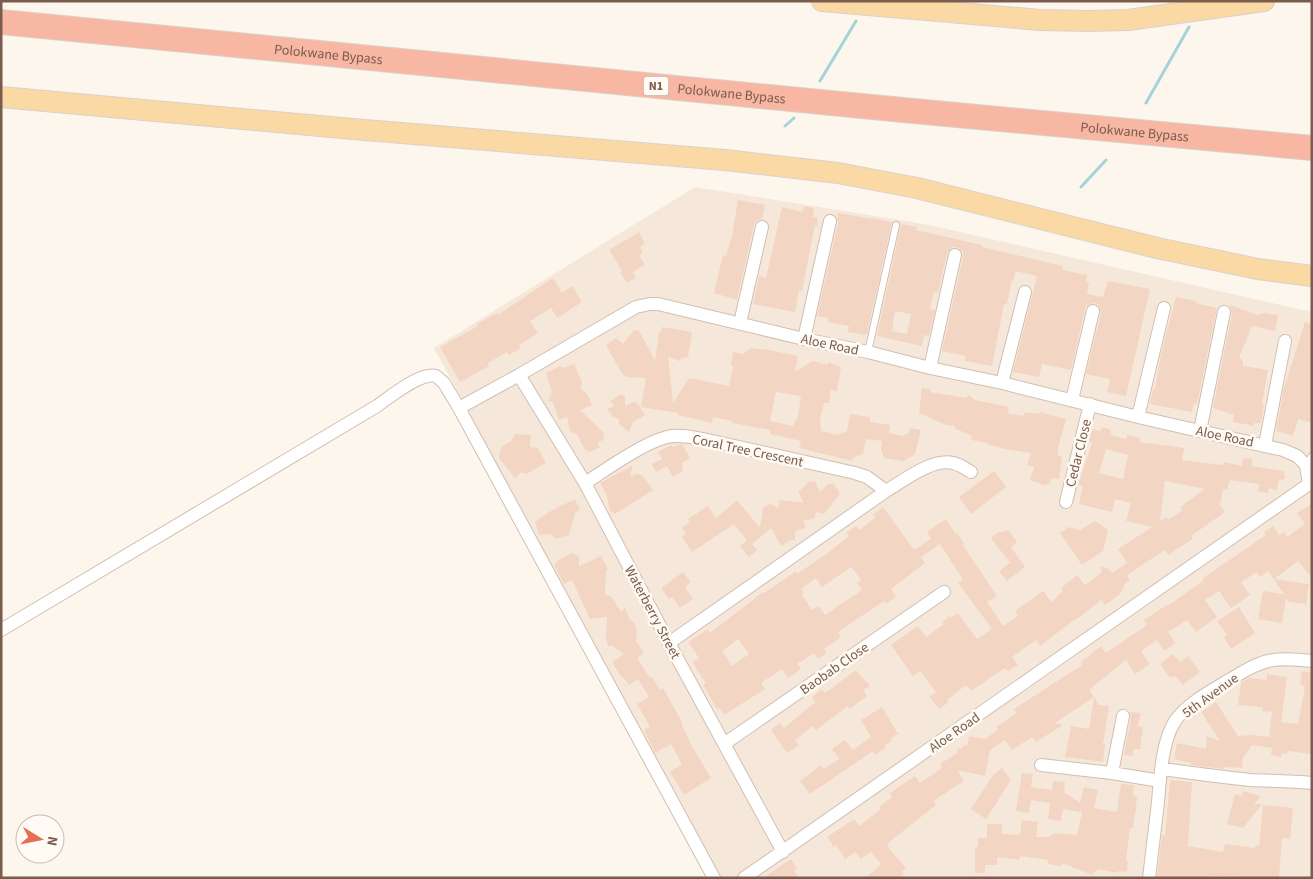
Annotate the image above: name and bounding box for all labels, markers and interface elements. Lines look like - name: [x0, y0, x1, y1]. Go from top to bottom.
- street label: Polokwane Bypass: [273, 40, 384, 70]
- road number: N1: [644, 76, 668, 95]
- street label: Polokwane Bypass: [676, 79, 787, 110]
- street label: Polokwane Bypass: [1080, 118, 1190, 148]
- street label: Aloe Road: [799, 329, 861, 361]
- street label: Cedar Close: [1061, 417, 1097, 489]
- street label: Aloe Road: [1194, 421, 1256, 453]
- street label: Coral Tree Crescent: [691, 429, 805, 473]
- street label: Waterberry Street: [619, 562, 685, 663]
- street label: Baobab Close: [796, 638, 873, 700]
- street label: 5th Avenue: [1178, 669, 1243, 723]
- street label: Aloe Road: [925, 708, 984, 758]
- north arrow: [15, 814, 65, 864]
- text: N: [41, 835, 62, 847]

